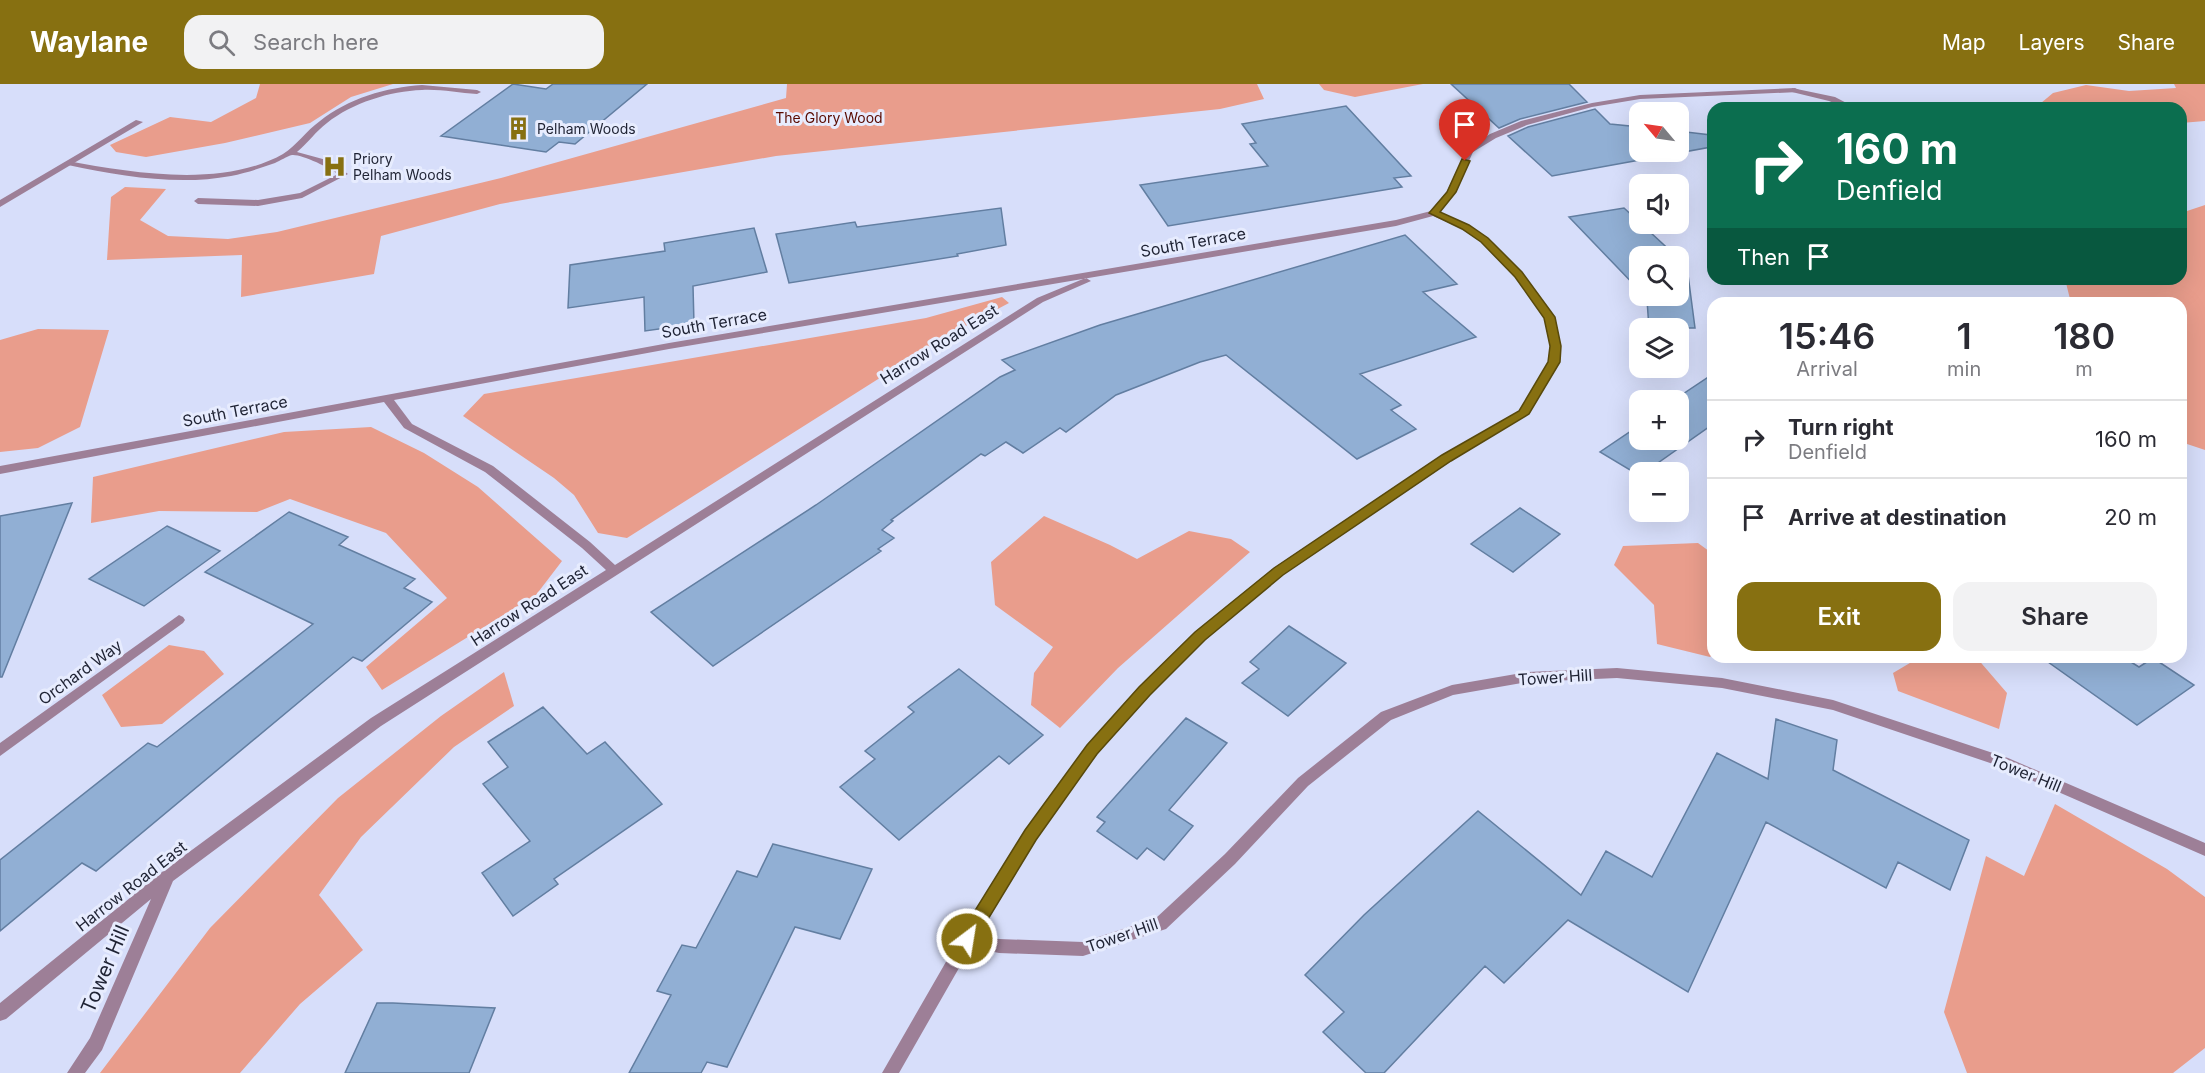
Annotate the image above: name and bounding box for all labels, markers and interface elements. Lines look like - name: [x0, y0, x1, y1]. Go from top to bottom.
- search box: [184, 15, 604, 69]
- text: Waylane: [30, 25, 148, 59]
- icon: search: [205, 26, 238, 59]
- text: Search here: [253, 29, 379, 55]
- text: Map: [1942, 30, 1986, 55]
- text: Layers: [2019, 30, 2085, 55]
- text: Share: [2118, 30, 2175, 55]
- pin: [1439, 99, 1490, 161]
- north arrow: [1629, 102, 1689, 162]
- map controls: [1629, 102, 1689, 522]
- icon: arrive: [1448, 108, 1481, 141]
- park label: The Glory Wood: [775, 109, 883, 126]
- building icon: Pelham Woods: [506, 116, 532, 142]
- place label: Pelham Woods: [537, 120, 636, 137]
- text: 160 m: [1836, 123, 1958, 174]
- icon: right: [1737, 126, 1815, 204]
- place label: Priory Pelham Woods: [353, 150, 452, 183]
- hospital icon: Priory Pelham Woods: [322, 154, 348, 180]
- button: sound: [1629, 174, 1689, 234]
- text: Denfield: [1836, 174, 1943, 207]
- street label: South Terrace: [1139, 223, 1247, 261]
- icon: arrive: [1802, 240, 1835, 273]
- text: Then: [1737, 244, 1790, 270]
- button: search: [1629, 246, 1689, 306]
- street label: Harrow Road East: [876, 300, 1002, 388]
- street label: South Terrace: [660, 304, 768, 342]
- text: 15:46: [1779, 314, 1875, 358]
- text: 1: [1957, 314, 1972, 358]
- text: 180: [2053, 314, 2115, 358]
- button: layers: [1629, 318, 1689, 378]
- text: Arrival: [1796, 357, 1858, 381]
- text: min: [1947, 357, 1981, 381]
- text: m: [2075, 357, 2093, 381]
- button: +: [1629, 390, 1689, 450]
- street label: South Terrace: [181, 391, 289, 431]
- text: Turn right: [1788, 414, 1894, 440]
- icon: right: [1737, 423, 1770, 456]
- text: 160 m: [2095, 426, 2157, 452]
- text: Denfield: [1788, 440, 1867, 464]
- button: −: [1629, 462, 1689, 522]
- icon: arrive: [1737, 501, 1770, 534]
- text: Arrive at destination: [1788, 504, 2007, 530]
- text: 20 m: [2104, 504, 2157, 530]
- street label: Harrow Road East: [467, 560, 591, 650]
- button: Exit: [1737, 582, 1941, 651]
- button: Share: [1953, 582, 2157, 651]
- street label: Orchard Way: [34, 635, 126, 709]
- street label: Tower Hill: [1517, 664, 1593, 690]
- street label: Tower Hill: [1988, 750, 2064, 796]
- street label: Harrow Road East: [72, 837, 190, 935]
- position arrow: [935, 907, 999, 971]
- street label: Tower Hill: [1083, 913, 1161, 957]
- street label: Tower Hill: [76, 921, 134, 1017]

